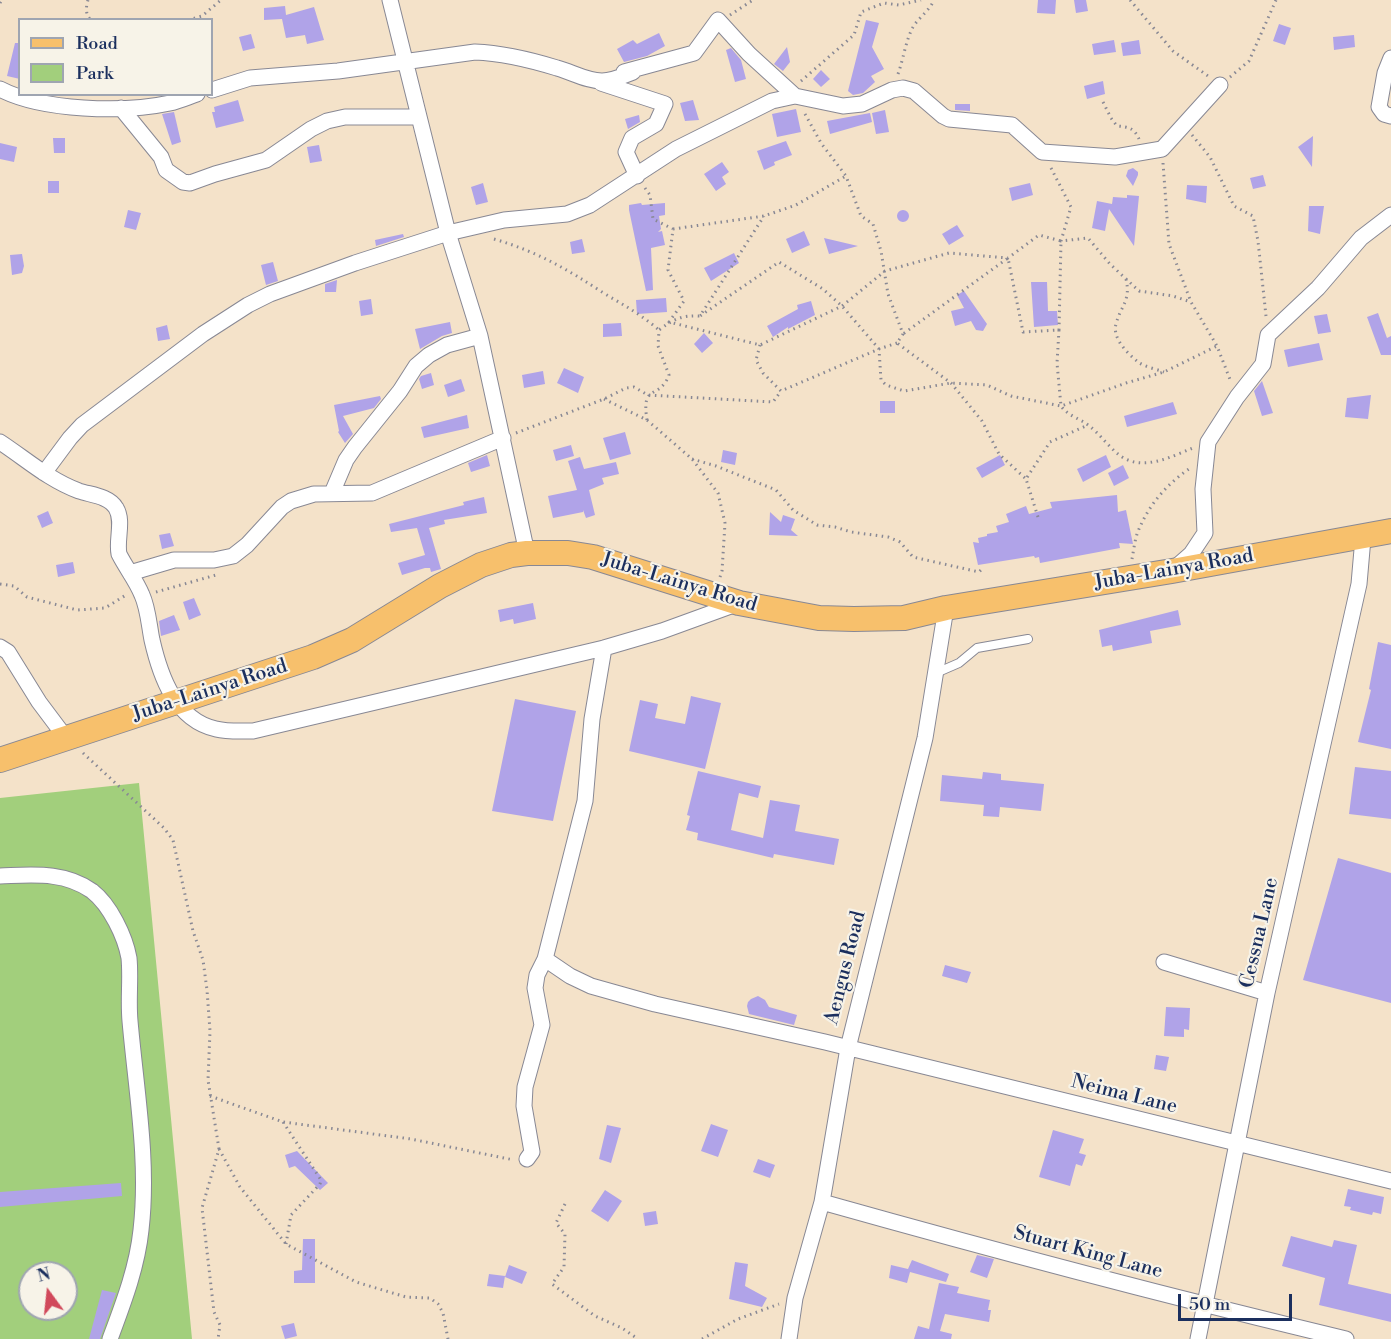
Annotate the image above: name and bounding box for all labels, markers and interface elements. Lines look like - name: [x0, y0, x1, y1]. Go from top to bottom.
- legend: [18, 18, 213, 96]
- text: Road: [76, 32, 118, 55]
- text: Park: [76, 62, 113, 85]
- street label: Juba-Lainya Road: [1092, 544, 1256, 596]
- street label: Juba-Lainya Road: [598, 548, 760, 618]
- street label: Juba-Lainya Road: [130, 655, 290, 727]
- street label: Cessna Lane: [1236, 875, 1284, 991]
- street label: Aengus Road: [820, 909, 872, 1027]
- street label: Neima Lane: [1068, 1070, 1180, 1120]
- street label: Stuart King Lane: [1011, 1222, 1165, 1284]
- north arrow: [18, 1261, 78, 1321]
- text: N: [35, 1264, 53, 1287]
- scale bar: [1181, 1282, 1295, 1320]
- text: 50 m: [1189, 1293, 1230, 1316]

